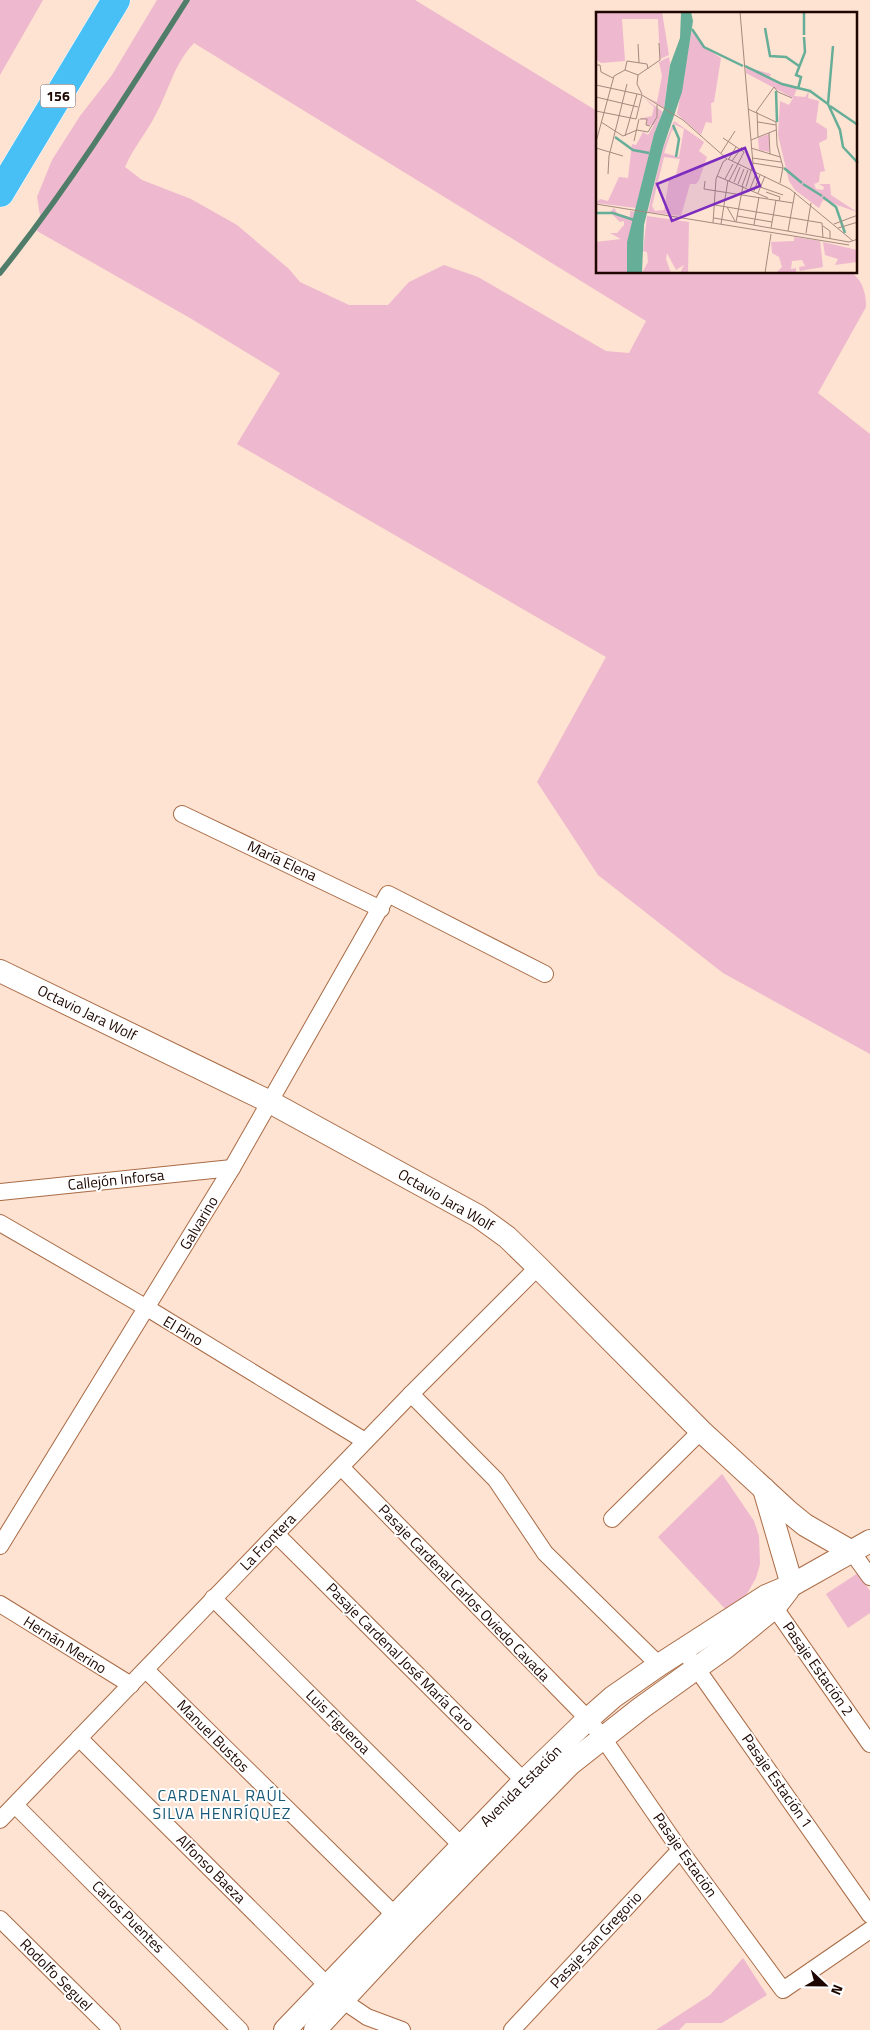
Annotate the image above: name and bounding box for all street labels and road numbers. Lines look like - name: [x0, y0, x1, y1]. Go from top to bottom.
- road number: 156: [40, 84, 76, 108]
- street label: María Elena: [244, 834, 321, 887]
- street label: Octavio Jara Wolf: [34, 979, 141, 1047]
- street label: Callejón Inforsa: [67, 1163, 166, 1196]
- street label: Octavio Jara Wolf: [394, 1163, 499, 1237]
- street label: Galvarino: [173, 1191, 224, 1254]
- street label: El Pino: [159, 1310, 208, 1352]
- street label: Pasaje Cardenal Carlos Oviedo Cavada: [373, 1499, 556, 1687]
- street label: La Frontera: [234, 1507, 301, 1576]
- street label: Pasaje Cardenal José María Caro: [321, 1577, 480, 1736]
- street label: Hernán Merino: [19, 1610, 111, 1679]
- street label: Pasaje Estación 2: [777, 1617, 860, 1721]
- street label: Luis Figueroa: [301, 1684, 376, 1760]
- street label: Manuel Bustos: [172, 1694, 255, 1777]
- street label: Pasaje Estación 1: [736, 1729, 819, 1833]
- street label: Avenida Estación: [475, 1740, 567, 1832]
- street label: Pasaje Estación: [648, 1808, 723, 1902]
- street label: Alfonso Baeza: [171, 1829, 252, 1909]
- street label: Carlos Puentes: [87, 1875, 170, 1958]
- street label: Pasaje San Gregorio: [544, 1886, 647, 1994]
- street label: Rodolfo Seguel: [15, 1933, 98, 2016]

